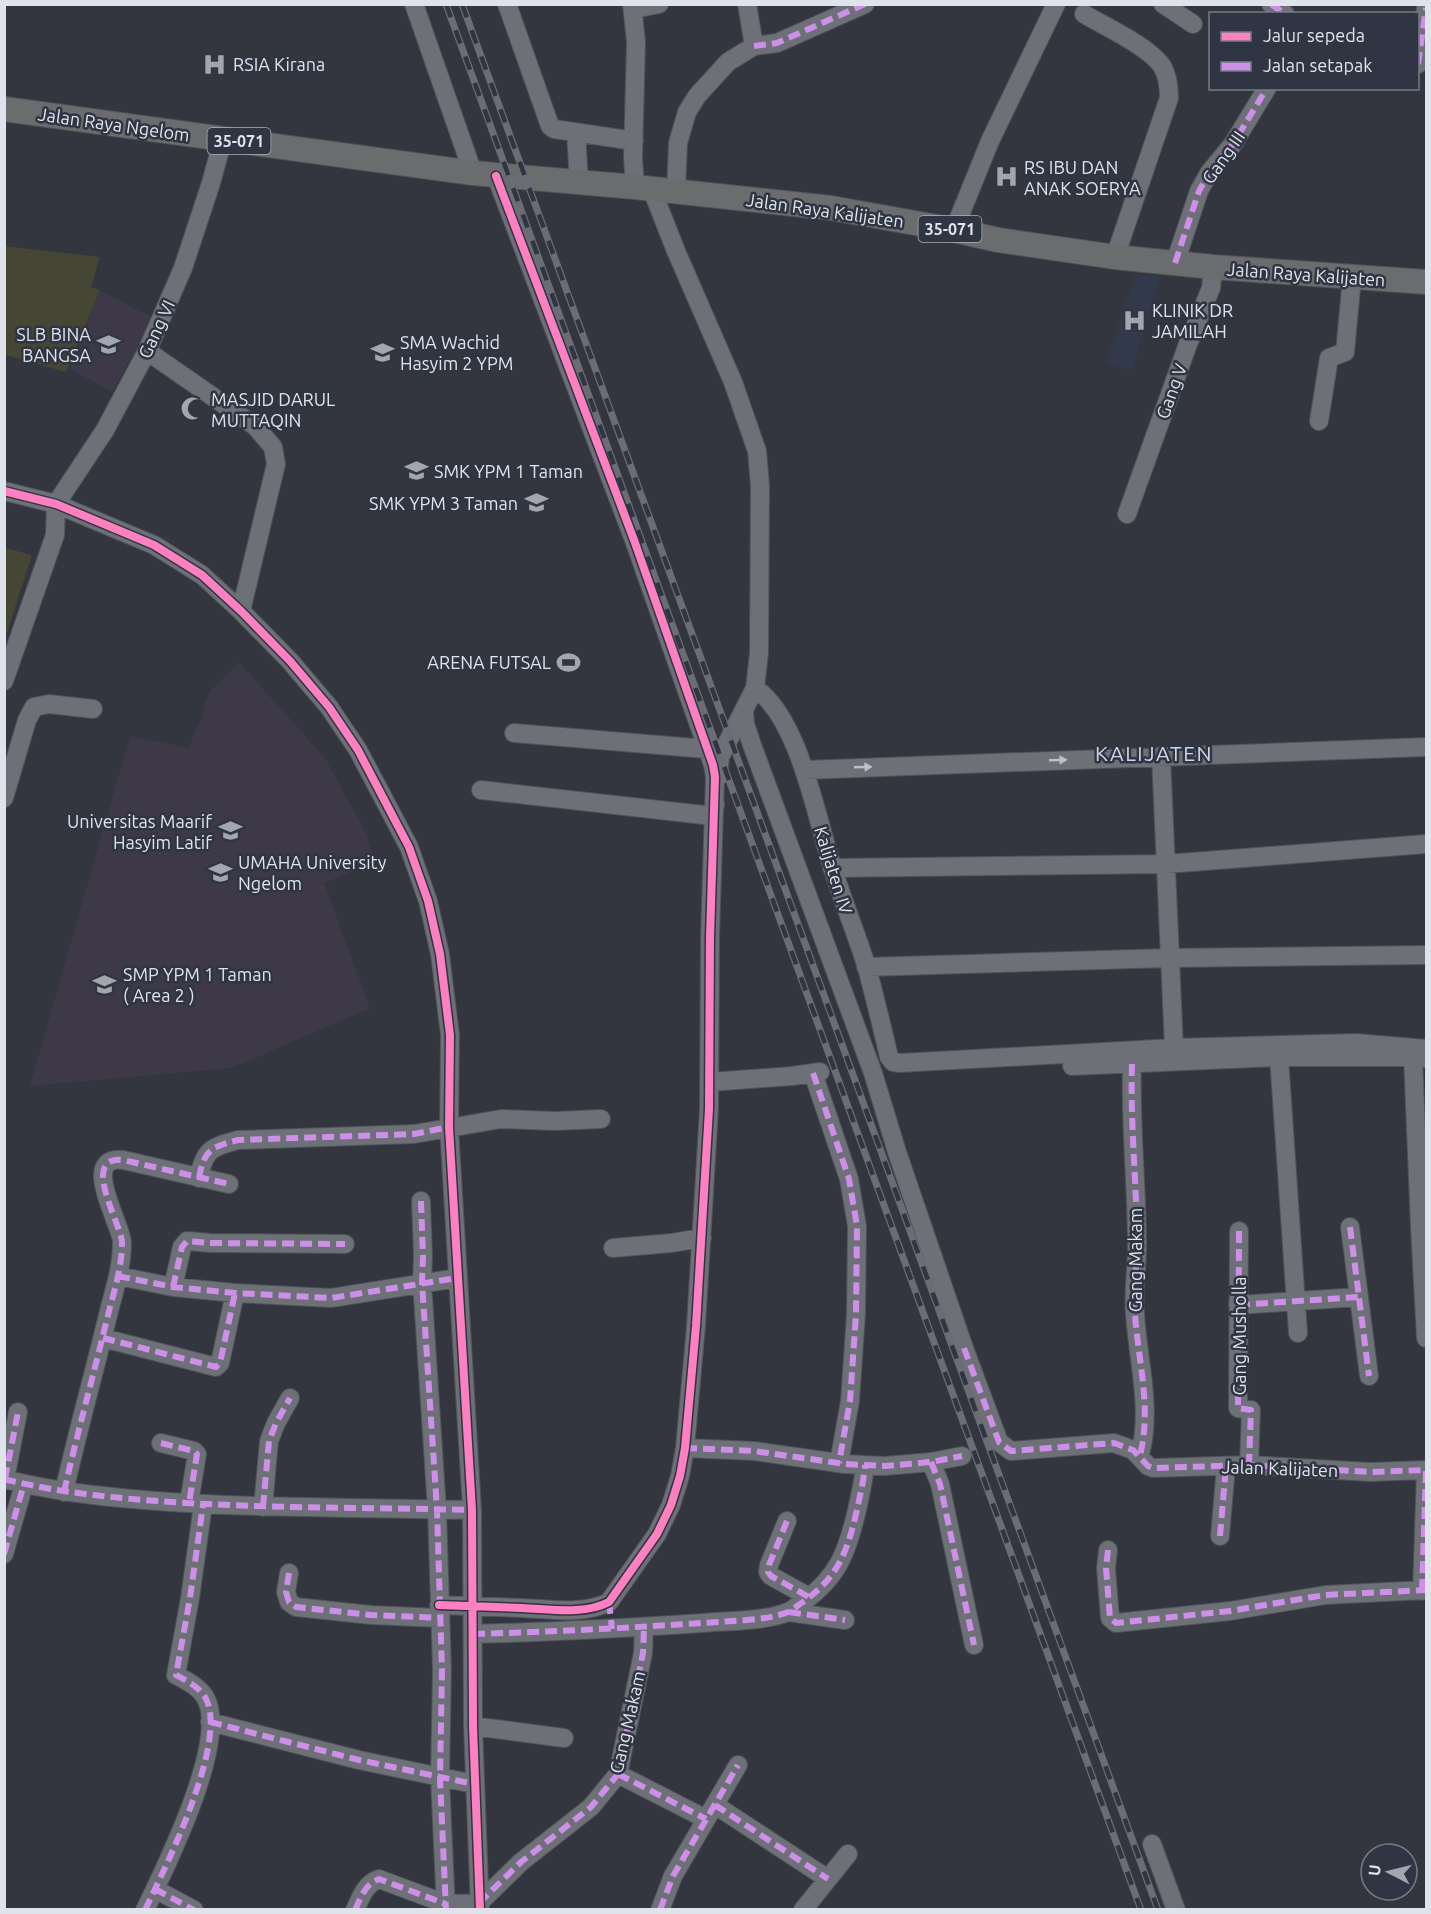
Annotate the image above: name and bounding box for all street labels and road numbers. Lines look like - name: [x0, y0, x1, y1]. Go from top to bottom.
- street label: Jalan Raya Ngelom: [37, 103, 191, 145]
- street label: Gang III: [1198, 127, 1248, 187]
- road number: 35-071: [208, 128, 270, 154]
- street label: Jalan Raya Kalijaten: [745, 189, 905, 231]
- road number: 35-071: [918, 216, 982, 242]
- street label: Jalan Raya Kalijaten: [1226, 258, 1386, 290]
- street label: Gang VI: [134, 297, 178, 361]
- street label: Gang V: [1152, 360, 1190, 421]
- street label: Kalijaten IV: [811, 824, 857, 917]
- street label: Gang Makam: [1125, 1208, 1145, 1312]
- street label: Gang Musholla: [1229, 1276, 1249, 1396]
- street label: Jalan Kalijaten: [1221, 1456, 1339, 1480]
- street label: Gang Makam: [605, 1669, 649, 1775]

